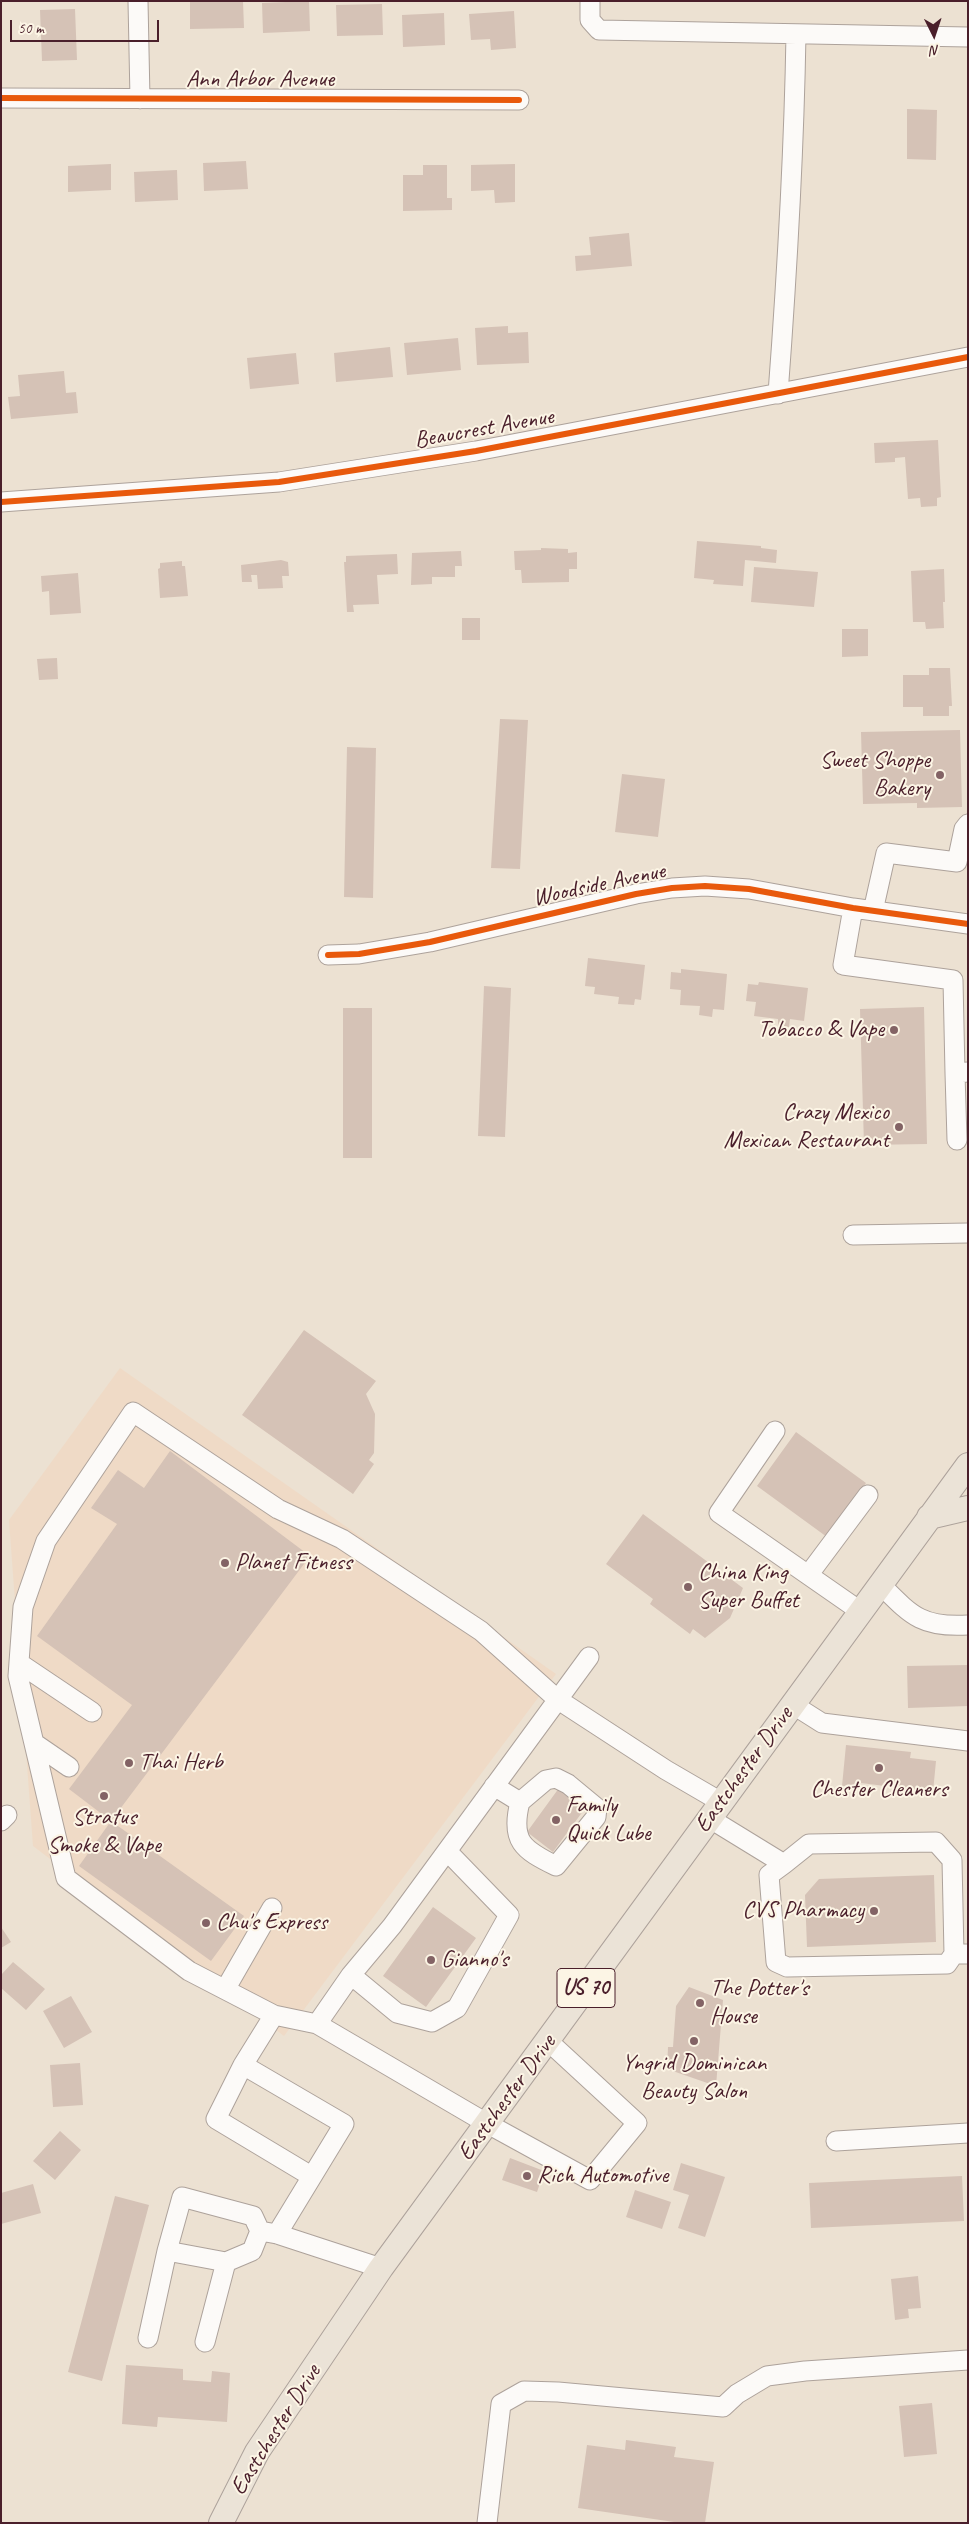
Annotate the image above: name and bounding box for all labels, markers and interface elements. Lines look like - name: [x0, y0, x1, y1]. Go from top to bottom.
- scale bar: [12, 10, 161, 42]
- north arrow: [909, 10, 959, 60]
- text: 50 m: [18, 19, 44, 38]
- text: N: [930, 42, 940, 59]
- street label: Ann Arbor Avenue: [186, 66, 334, 94]
- street label: Beaucrest Avenue: [412, 403, 556, 455]
- place label: Sweet Shoppe Bakery: [820, 747, 930, 803]
- marker: Sweet Shoppe Bakery: [934, 769, 946, 781]
- street label: Woodside Avenue: [530, 857, 668, 913]
- place label: Tobacco & Vape: [758, 1016, 884, 1044]
- marker: Tobacco & Vape: [888, 1024, 900, 1036]
- place label: Crazy Mexico Mexican Restaurant: [723, 1099, 889, 1155]
- marker: Crazy Mexico Mexican Restaurant: [893, 1121, 905, 1133]
- place label: Planet Fitness: [235, 1549, 352, 1577]
- marker: Planet Fitness: [219, 1557, 231, 1569]
- place label: China King Super Buffet: [698, 1559, 798, 1615]
- marker: China King Super Buffet: [682, 1581, 694, 1593]
- street label: Eastchester Drive: [689, 1701, 799, 1839]
- place label: Thai Herb: [139, 1749, 223, 1777]
- marker: Thai Herb: [123, 1757, 135, 1769]
- marker: Chester Cleaners: [873, 1762, 885, 1774]
- place label: Chester Cleaners: [811, 1776, 947, 1804]
- marker: Stratus Smoke & Vape: [98, 1790, 110, 1802]
- place label: Family Quick Lube: [566, 1792, 651, 1848]
- place label: Stratus Smoke & Vape: [47, 1804, 161, 1860]
- marker: Family Quick Lube: [550, 1814, 562, 1826]
- place label: CVS Pharmacy: [742, 1897, 864, 1925]
- marker: CVS Pharmacy: [868, 1905, 880, 1917]
- place label: Chu's Express: [216, 1909, 327, 1937]
- marker: Chu's Express: [200, 1917, 212, 1929]
- place label: Gianno's: [441, 1946, 508, 1974]
- marker: Gianno's: [425, 1954, 437, 1966]
- road number: US 70: [557, 1969, 615, 2008]
- place label: The Potter's House: [710, 1975, 808, 2031]
- marker: The Potter's House: [694, 1997, 706, 2009]
- street label: Eastchester Drive: [452, 2029, 562, 2167]
- marker: Yngrid Dominican Beauty Salon: [688, 2035, 700, 2047]
- place label: Yngrid Dominican Beauty Salon: [622, 2050, 766, 2106]
- place label: Rich Automotive: [537, 2162, 668, 2190]
- marker: Rich Automotive: [521, 2170, 533, 2182]
- street label: Eastchester Drive: [224, 2359, 328, 2501]

